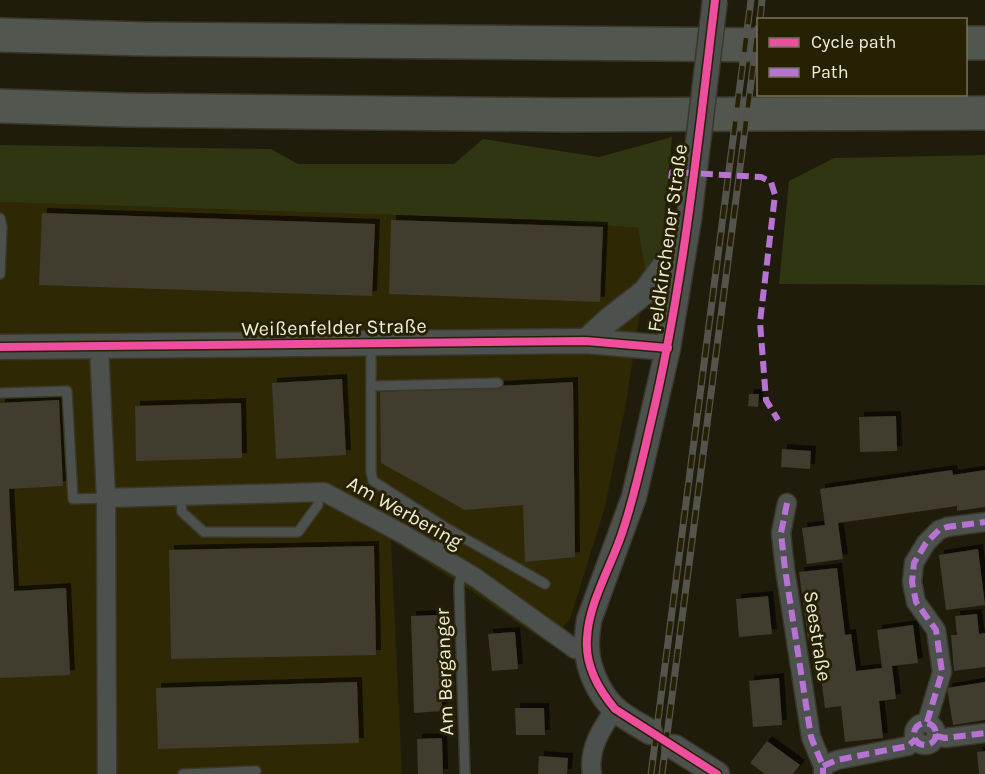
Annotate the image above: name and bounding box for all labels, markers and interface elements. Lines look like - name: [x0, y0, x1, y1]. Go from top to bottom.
- legend: [757, 18, 967, 96]
- text: Cycle path: [811, 31, 896, 53]
- text: Path: [811, 61, 849, 83]
- street label: Feldkirchener Straße: [643, 143, 692, 333]
- street label: Weißenfelder Straße: [241, 314, 427, 341]
- street label: Am Werbering: [343, 471, 466, 554]
- street label: Seestraße: [799, 589, 836, 683]
- street label: Am Berganger: [431, 607, 458, 736]

